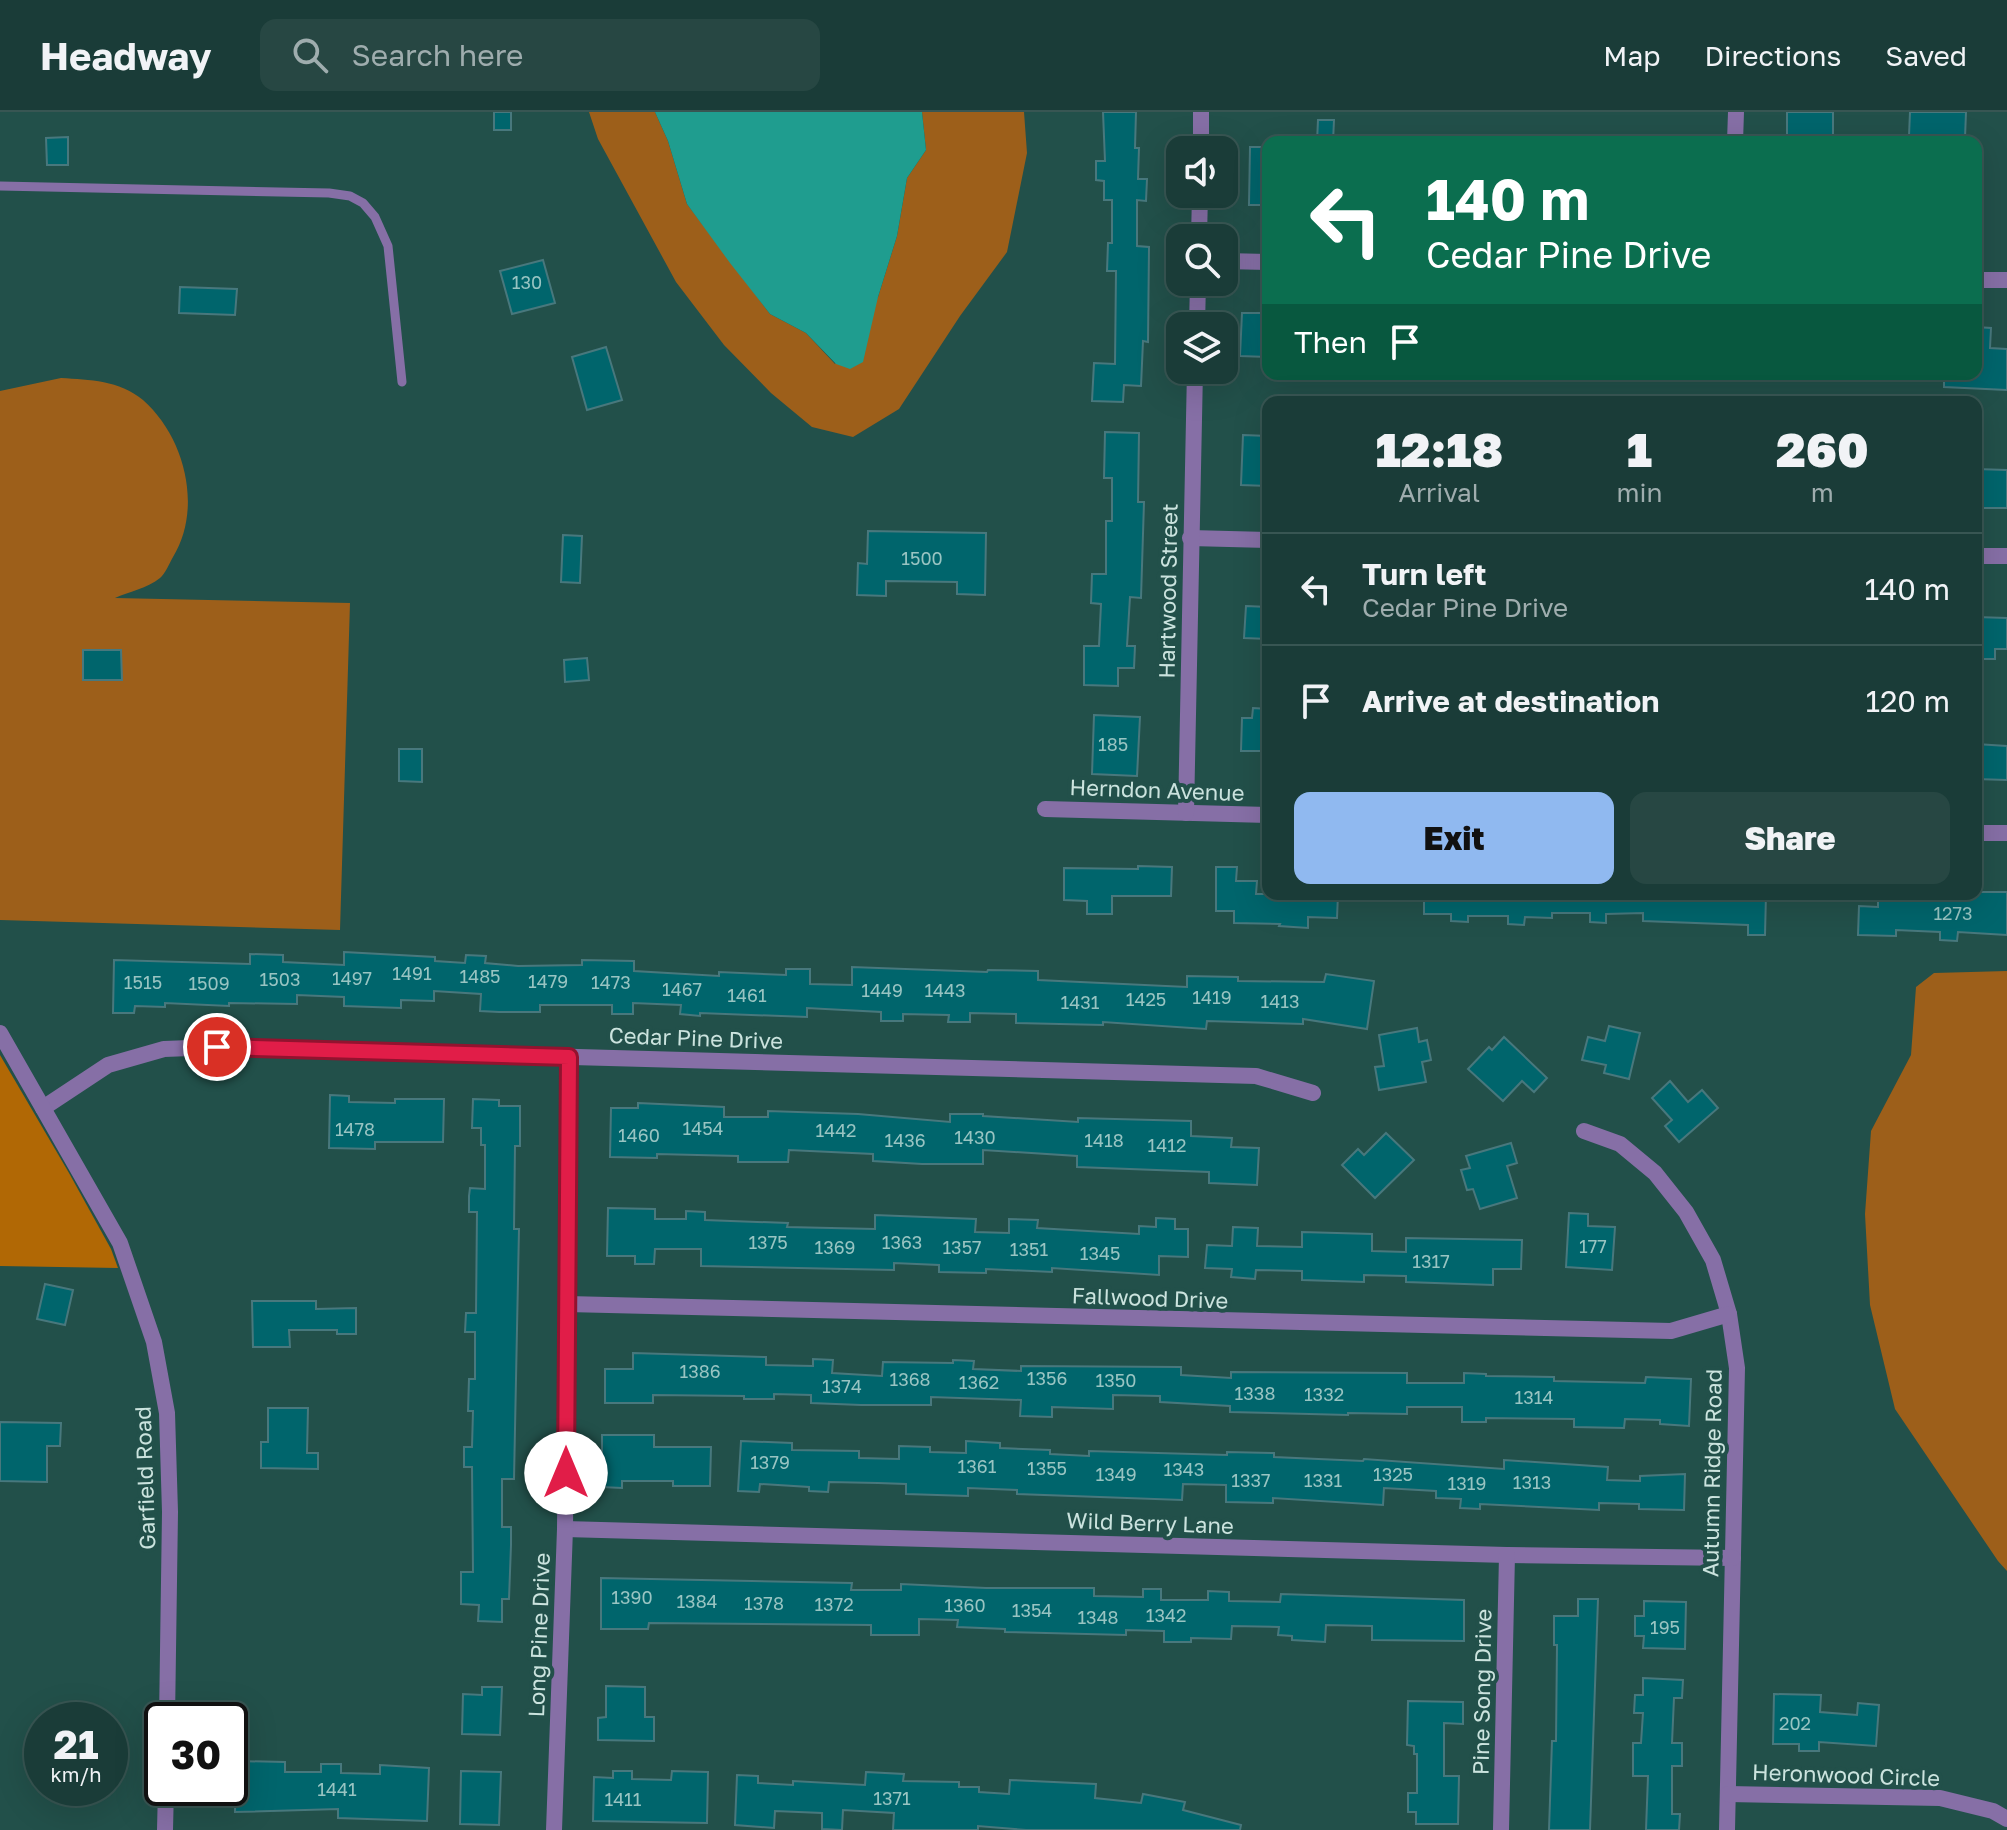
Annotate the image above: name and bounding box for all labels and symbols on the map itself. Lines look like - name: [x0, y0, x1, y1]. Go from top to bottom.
- house number: 130: [512, 271, 542, 293]
- street label: Hartwood Street: [1152, 503, 1183, 679]
- house number: 1500: [901, 547, 943, 569]
- house number: 185: [1098, 733, 1128, 755]
- street label: Herndon Avenue: [1069, 773, 1245, 806]
- house number: 1273: [1933, 902, 1973, 924]
- house number: 1491: [392, 962, 432, 984]
- house number: 1485: [459, 965, 501, 987]
- house number: 1497: [332, 967, 372, 989]
- house number: 1503: [260, 968, 300, 990]
- house number: 1479: [528, 970, 568, 992]
- house number: 1515: [124, 971, 162, 993]
- house number: 1473: [591, 971, 631, 993]
- house number: 1509: [188, 972, 230, 994]
- house number: 1467: [662, 978, 702, 1000]
- house number: 1449: [861, 979, 903, 1001]
- house number: 1443: [924, 979, 966, 1001]
- house number: 1461: [727, 984, 767, 1006]
- house number: 1419: [1192, 986, 1232, 1008]
- house number: 1425: [1126, 988, 1166, 1010]
- house number: 1413: [1261, 990, 1299, 1012]
- house number: 1431: [1061, 991, 1100, 1013]
- pin: [183, 1013, 251, 1081]
- street label: Cedar Pine Drive: [608, 1021, 784, 1054]
- house number: 1454: [682, 1117, 724, 1139]
- house number: 1478: [335, 1118, 375, 1140]
- house number: 1442: [815, 1119, 857, 1141]
- house number: 1460: [618, 1124, 660, 1146]
- house number: 1430: [954, 1126, 996, 1148]
- house number: 1436: [884, 1129, 926, 1151]
- house number: 1418: [1084, 1129, 1124, 1151]
- house number: 1412: [1148, 1134, 1186, 1156]
- house number: 1375: [748, 1231, 788, 1253]
- house number: 1363: [882, 1231, 922, 1253]
- house number: 177: [1579, 1235, 1607, 1257]
- house number: 1369: [814, 1236, 856, 1258]
- house number: 1357: [942, 1236, 982, 1258]
- house number: 1351: [1010, 1238, 1048, 1260]
- house number: 1345: [1080, 1242, 1120, 1264]
- house number: 1317: [1412, 1250, 1450, 1272]
- street label: Fallwood Drive: [1071, 1281, 1229, 1314]
- house number: 1386: [679, 1360, 721, 1382]
- house number: 1356: [1027, 1367, 1067, 1389]
- house number: 1368: [889, 1368, 931, 1390]
- house number: 1350: [1096, 1369, 1136, 1391]
- street label: Autumn Ridge Road: [1696, 1369, 1727, 1577]
- house number: 1362: [959, 1371, 999, 1393]
- house number: 1374: [822, 1375, 862, 1397]
- house number: 1338: [1235, 1382, 1275, 1404]
- house number: 1332: [1304, 1383, 1344, 1405]
- house number: 1314: [1515, 1386, 1553, 1408]
- street label: Garfield Road: [129, 1406, 160, 1550]
- position arrow: [524, 1431, 608, 1515]
- house number: 1379: [750, 1451, 790, 1473]
- house number: 1361: [958, 1455, 997, 1477]
- house number: 1355: [1027, 1457, 1067, 1479]
- house number: 1343: [1164, 1458, 1204, 1480]
- house number: 1349: [1095, 1463, 1137, 1485]
- house number: 1325: [1373, 1463, 1413, 1485]
- house number: 1337: [1231, 1469, 1271, 1491]
- house number: 1331: [1304, 1469, 1343, 1491]
- house number: 1313: [1513, 1471, 1551, 1493]
- house number: 1319: [1448, 1472, 1486, 1494]
- street label: Wild Berry Lane: [1066, 1506, 1234, 1539]
- street label: Long Pine Drive: [522, 1552, 555, 1718]
- house number: 1390: [611, 1586, 653, 1608]
- house number: 1384: [676, 1590, 718, 1612]
- house number: 1378: [744, 1592, 784, 1614]
- house number: 1372: [814, 1593, 854, 1615]
- house number: 1360: [944, 1594, 986, 1616]
- house number: 1354: [1012, 1599, 1052, 1621]
- house number: 1342: [1146, 1604, 1186, 1626]
- house number: 1348: [1077, 1606, 1119, 1628]
- street label: Pine Song Drive: [1467, 1609, 1496, 1775]
- house number: 195: [1650, 1616, 1680, 1638]
- speed limit sign: 30: [144, 1702, 248, 1806]
- house number: 202: [1779, 1712, 1811, 1734]
- street label: Heronwood Circle: [1752, 1758, 1941, 1791]
- house number: 1441: [317, 1778, 357, 1800]
- house number: 1371: [873, 1787, 911, 1809]
- house number: 1411: [604, 1788, 642, 1810]

